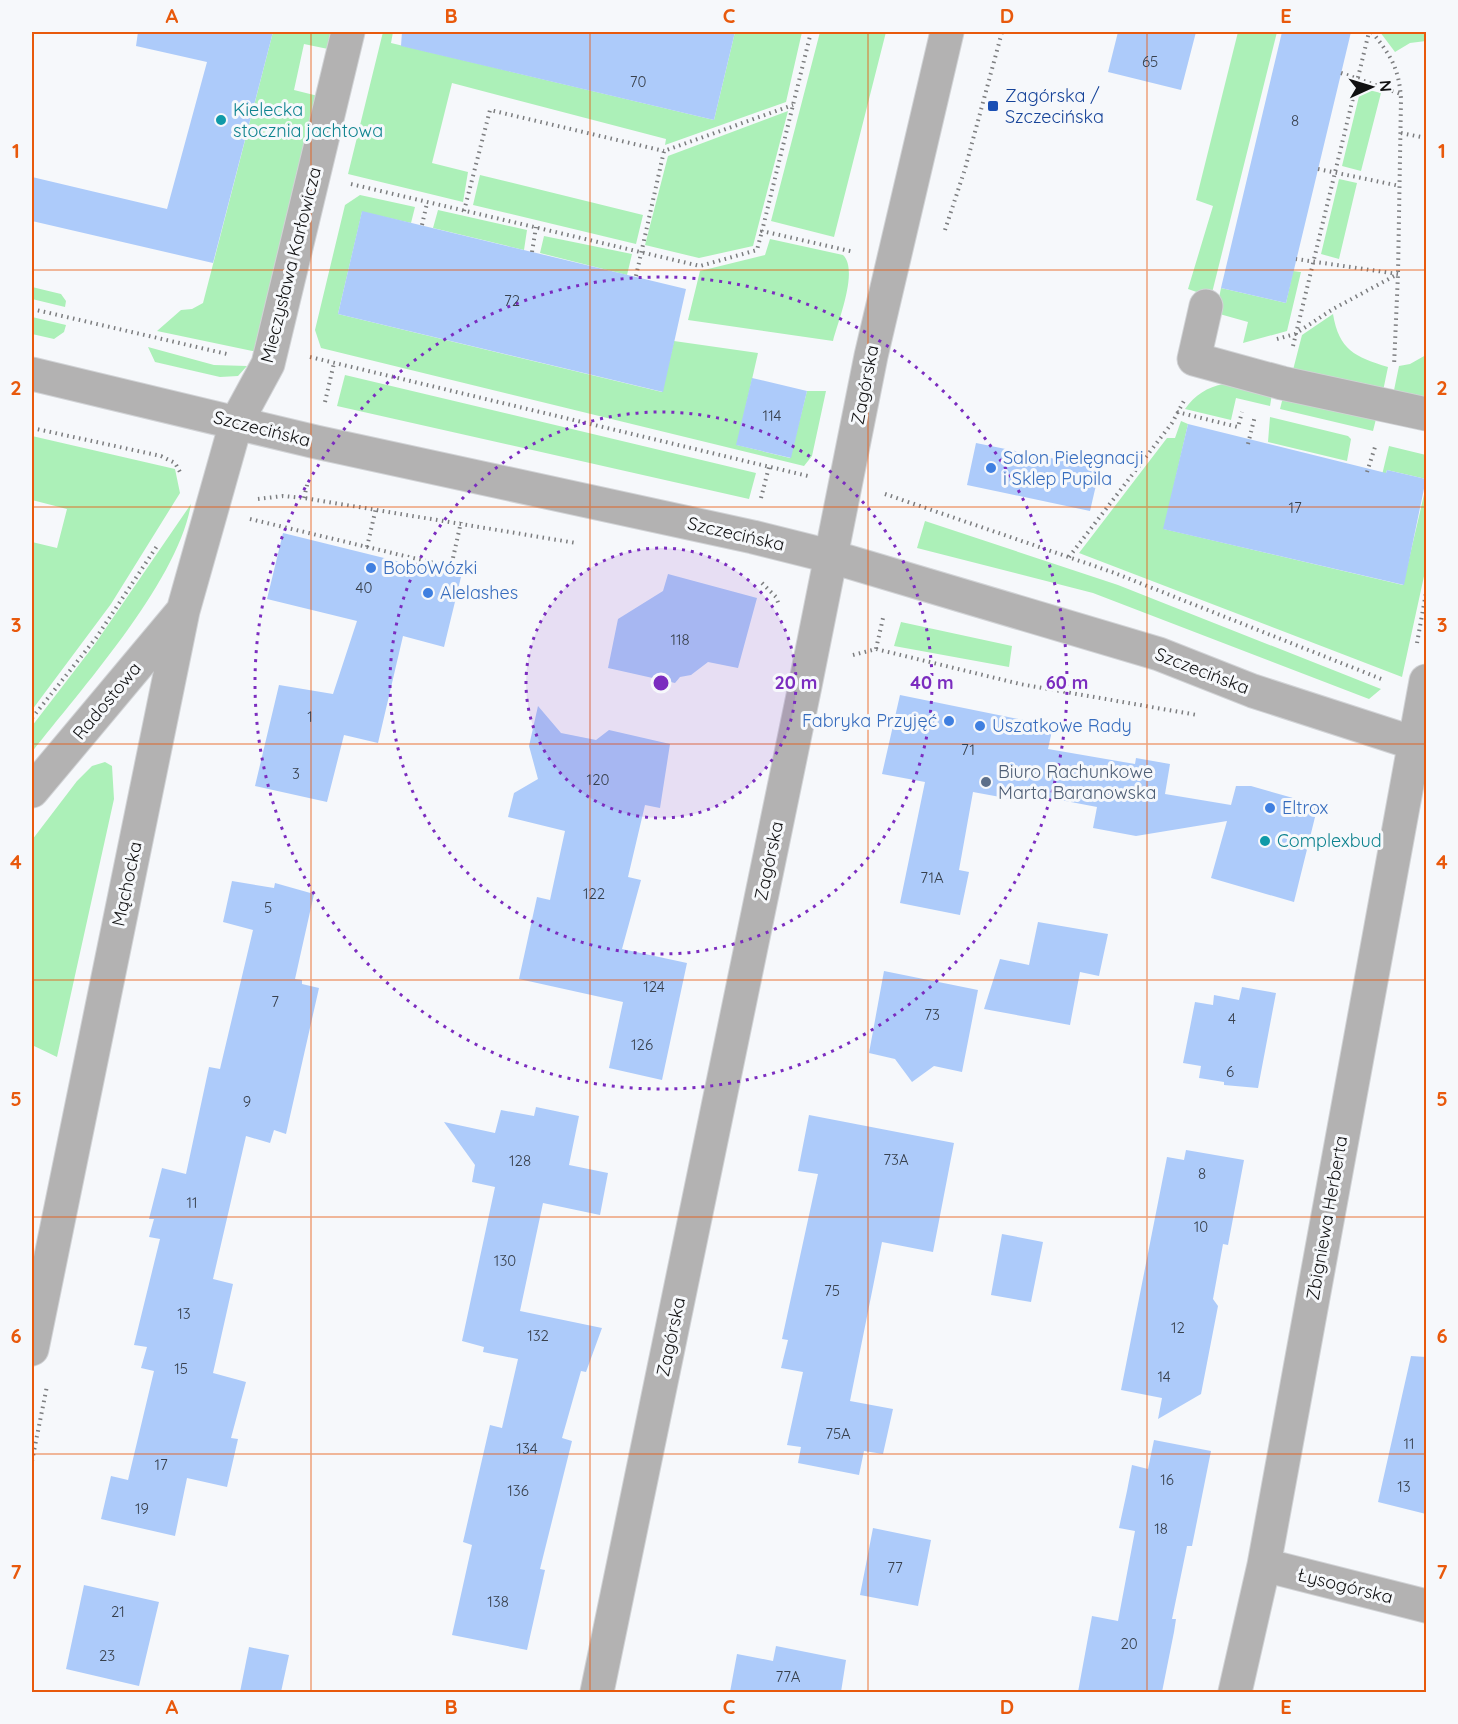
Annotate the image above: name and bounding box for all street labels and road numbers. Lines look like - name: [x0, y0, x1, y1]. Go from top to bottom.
- street label: Mieczysława Karłowicza: [255, 165, 326, 365]
- street label: Zagórska: [846, 343, 883, 427]
- street label: Szczecińska: [211, 405, 313, 452]
- street label: Szczecińska: [685, 511, 787, 556]
- street label: Szczecińska: [1152, 642, 1253, 699]
- street label: Radostowa: [67, 657, 146, 744]
- street label: Zagórska: [749, 819, 788, 903]
- street label: Mąchocka: [106, 839, 147, 928]
- street label: Zbigniewa Herberta: [1301, 1134, 1352, 1302]
- street label: Zagórska: [651, 1295, 690, 1379]
- street label: Łysogórska: [1295, 1563, 1395, 1608]

